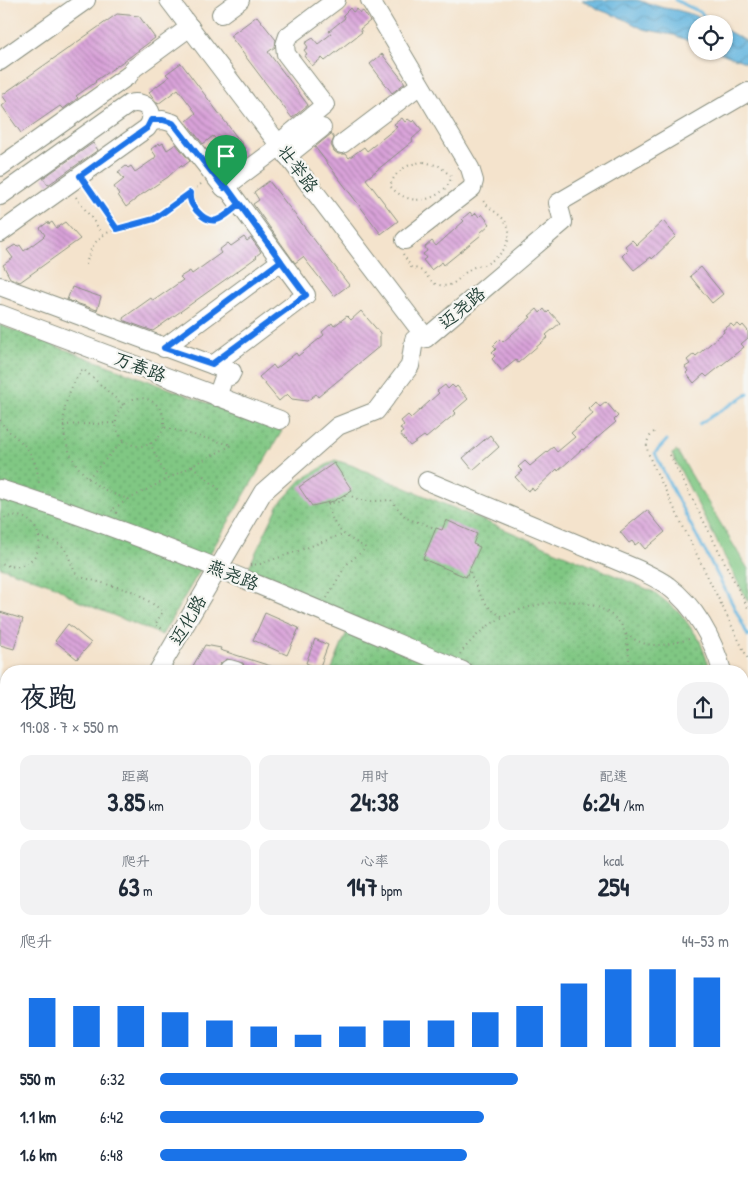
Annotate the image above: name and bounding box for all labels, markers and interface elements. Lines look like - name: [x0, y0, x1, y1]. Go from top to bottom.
- map controls: [688, 15, 733, 60]
- button: locate: [688, 15, 733, 60]
- pin: [205, 135, 247, 186]
- street label: 壮举路: [272, 140, 325, 198]
- icon: arrive: [212, 142, 240, 170]
- street label: 迈尧路: [433, 281, 490, 335]
- street label: 万春路: [110, 345, 170, 388]
- street label: 燕尧路: [203, 553, 263, 596]
- street label: 迈化路: [163, 590, 212, 649]
- text: 夜跑: [20, 678, 76, 716]
- button: share: [677, 682, 729, 734]
- text: 19:08 · 7 × 550 m: [20, 716, 118, 738]
- text: 距离: [122, 766, 150, 785]
- text: 用时: [361, 766, 389, 785]
- text: 配速: [600, 766, 628, 785]
- text: 3.85: [107, 785, 145, 819]
- text: 24:38: [350, 785, 399, 819]
- text: 6:24: [583, 785, 620, 819]
- text: km: [145, 796, 164, 815]
- text: /km: [620, 796, 644, 815]
- text: 爬升: [122, 851, 150, 870]
- text: 心率: [361, 851, 389, 870]
- text: kcal: [603, 851, 624, 870]
- text: 63: [119, 870, 140, 904]
- text: 147: [347, 870, 378, 904]
- text: 254: [598, 870, 629, 904]
- text: m: [140, 881, 152, 900]
- text: bpm: [378, 881, 402, 900]
- text: 爬升: [20, 930, 52, 952]
- text: 44–53 m: [682, 930, 729, 952]
- text: 550 m: [20, 1068, 55, 1090]
- text: 6:32: [100, 1068, 125, 1090]
- text: 1.1 km: [20, 1106, 56, 1128]
- text: 6:42: [100, 1106, 124, 1128]
- text: 1.6 km: [20, 1144, 57, 1166]
- text: 6:48: [100, 1144, 123, 1166]

